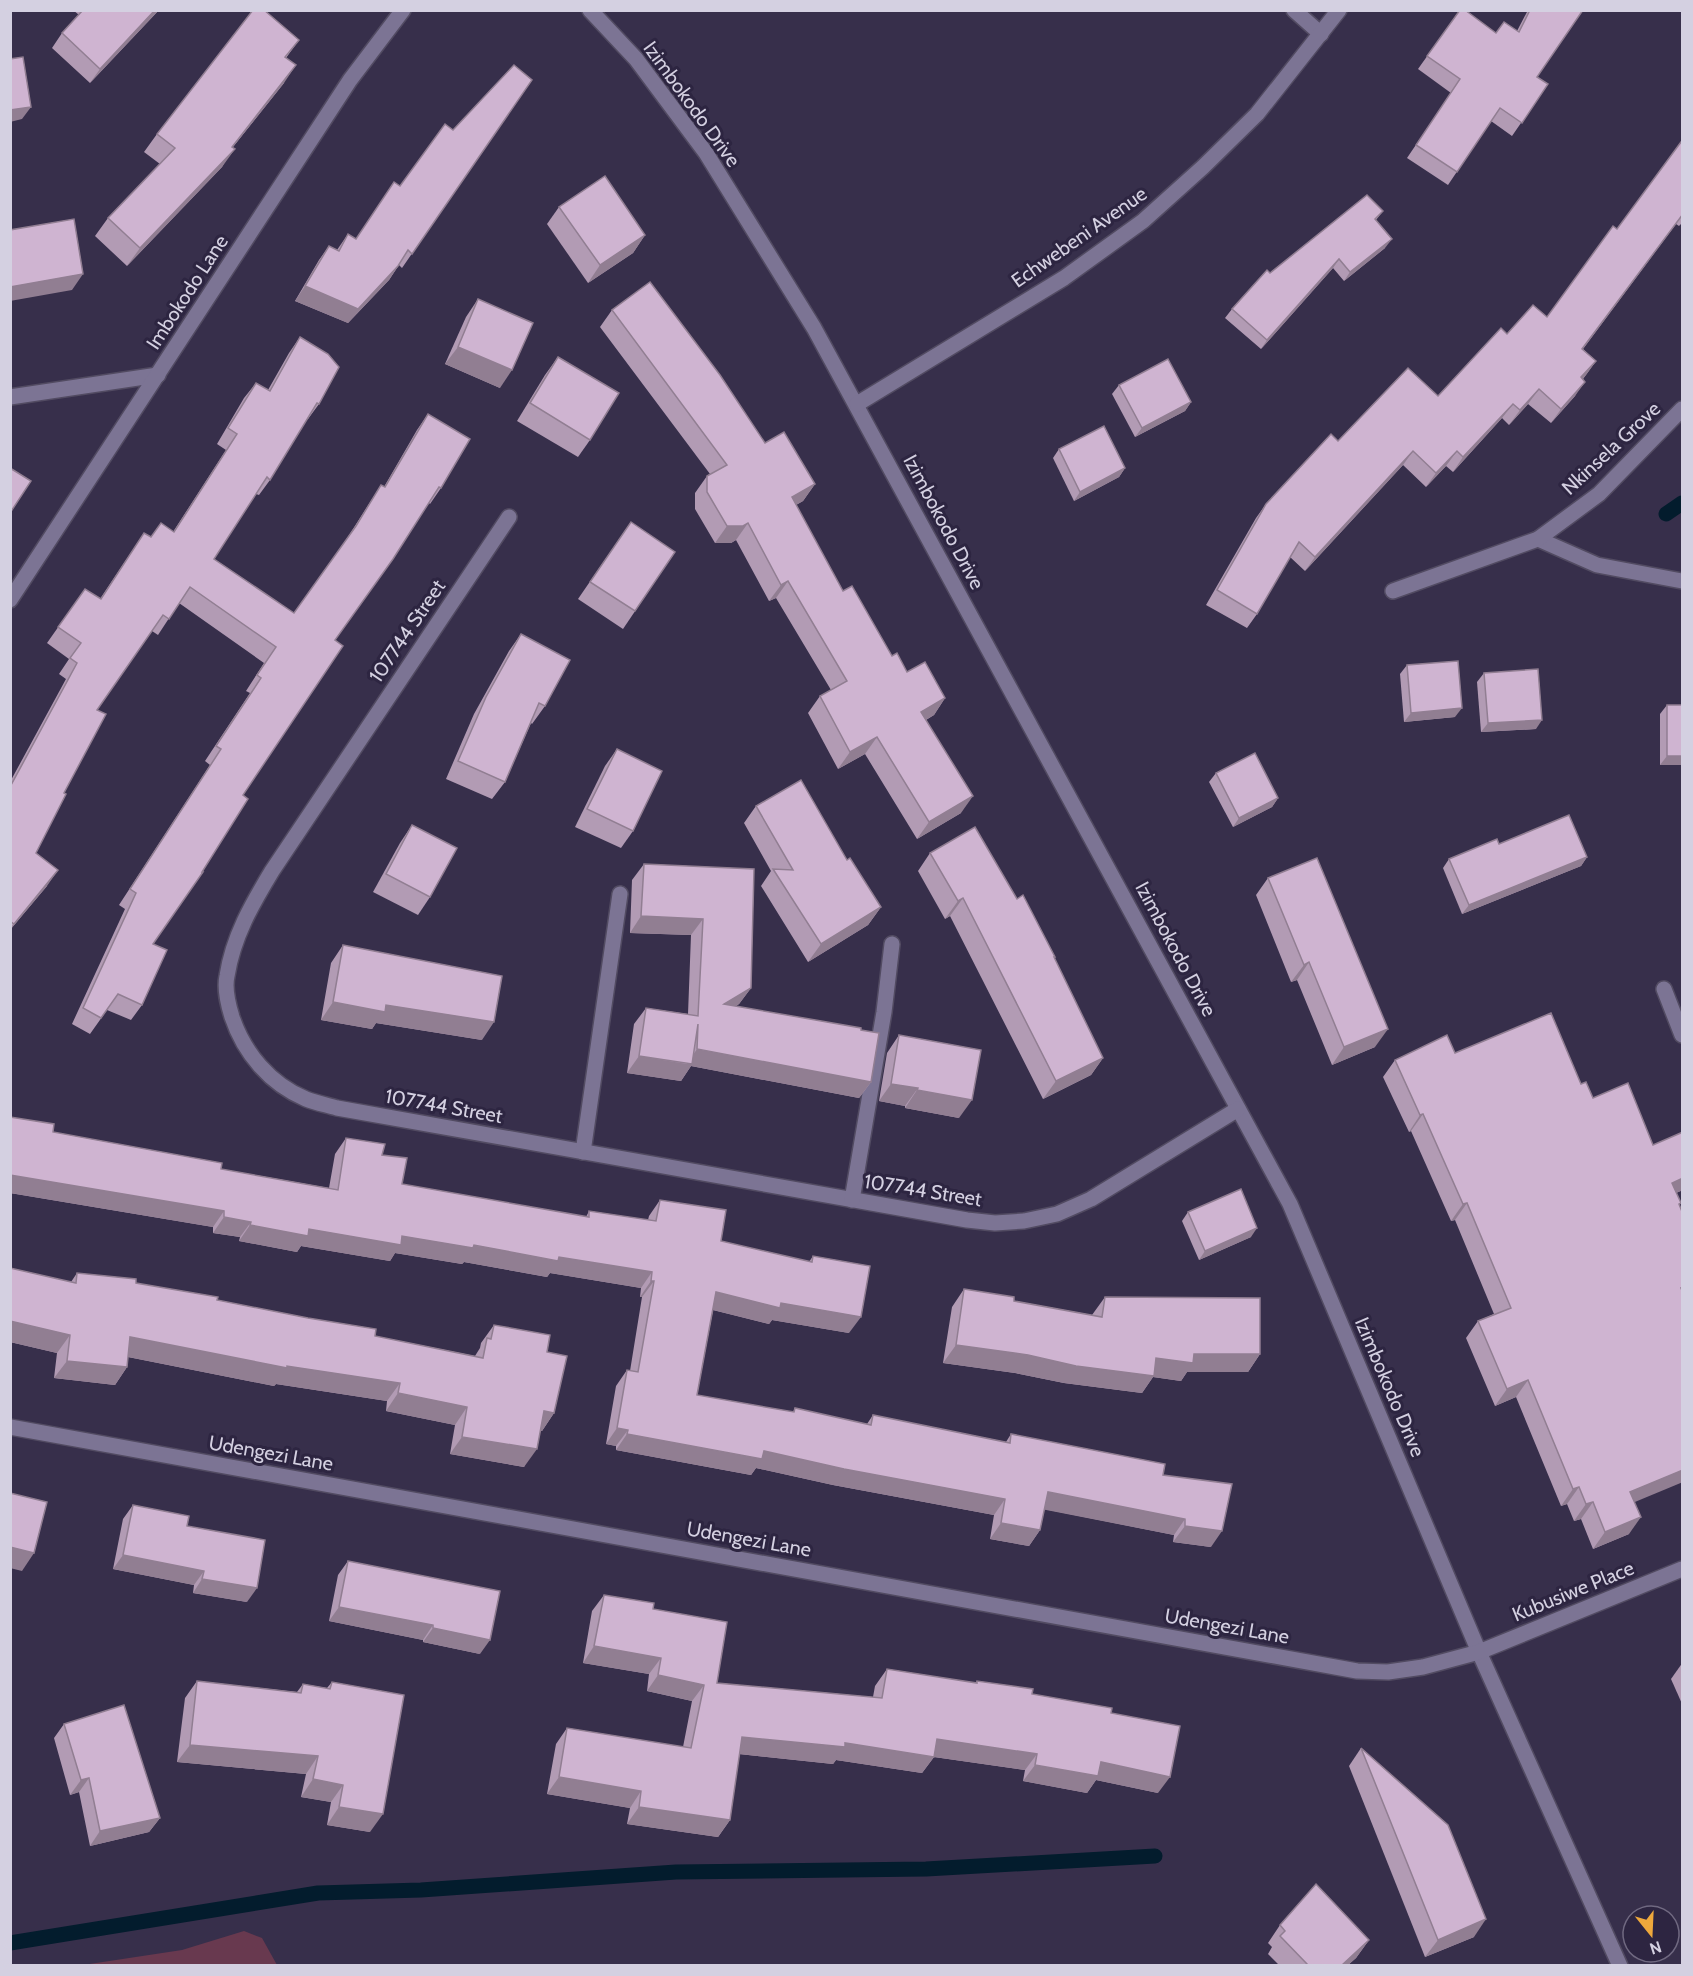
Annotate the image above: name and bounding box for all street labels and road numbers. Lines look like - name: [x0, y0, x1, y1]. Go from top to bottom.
- street label: Izimbokodo Drive: [638, 37, 746, 171]
- street label: Echwebeni Avenue: [1007, 181, 1151, 293]
- street label: Imbokodo Lane: [141, 230, 233, 354]
- street label: Nkinsela Grove: [1557, 396, 1665, 500]
- street label: Izimbokodo Drive: [898, 451, 990, 593]
- street label: 107744 Street: [364, 575, 450, 687]
- street label: Izimbokodo Drive: [1130, 878, 1222, 1020]
- street label: 107744 Street: [383, 1084, 505, 1128]
- street label: 107744 Street: [863, 1169, 984, 1211]
- street label: Izimbokodo Drive: [1350, 1314, 1430, 1460]
- street label: Udengezi Lane: [207, 1430, 335, 1476]
- street label: Udengezi Lane: [685, 1516, 813, 1562]
- street label: Kubusiwe Place: [1509, 1556, 1637, 1626]
- street label: Udengezi Lane: [1163, 1603, 1291, 1649]

